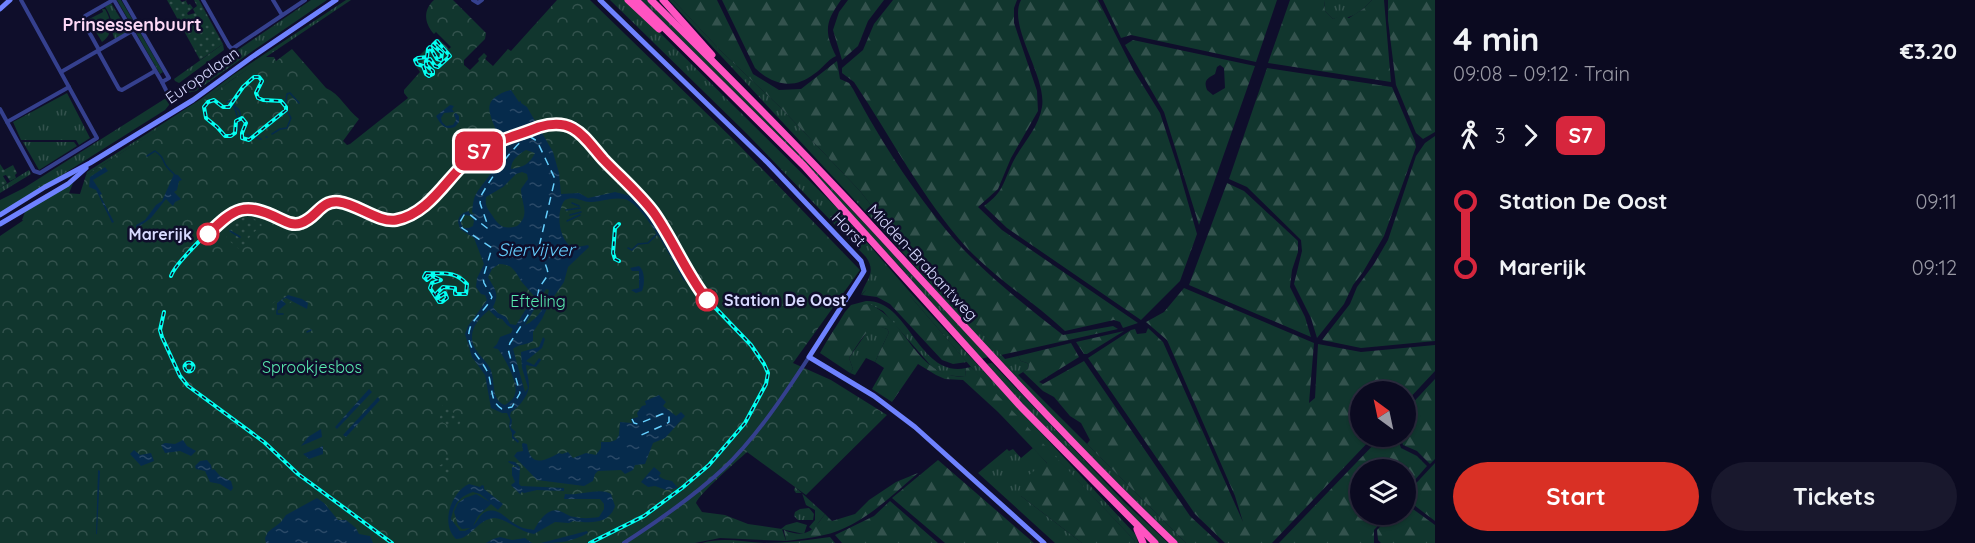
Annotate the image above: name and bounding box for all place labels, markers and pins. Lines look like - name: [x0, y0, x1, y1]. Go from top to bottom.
- marker: Marerijk: [197, 223, 219, 245]
- place label: Marerijk: [129, 224, 192, 244]
- marker: Station De Oost: [696, 289, 718, 311]
- place label: Station De Oost: [724, 290, 846, 310]

